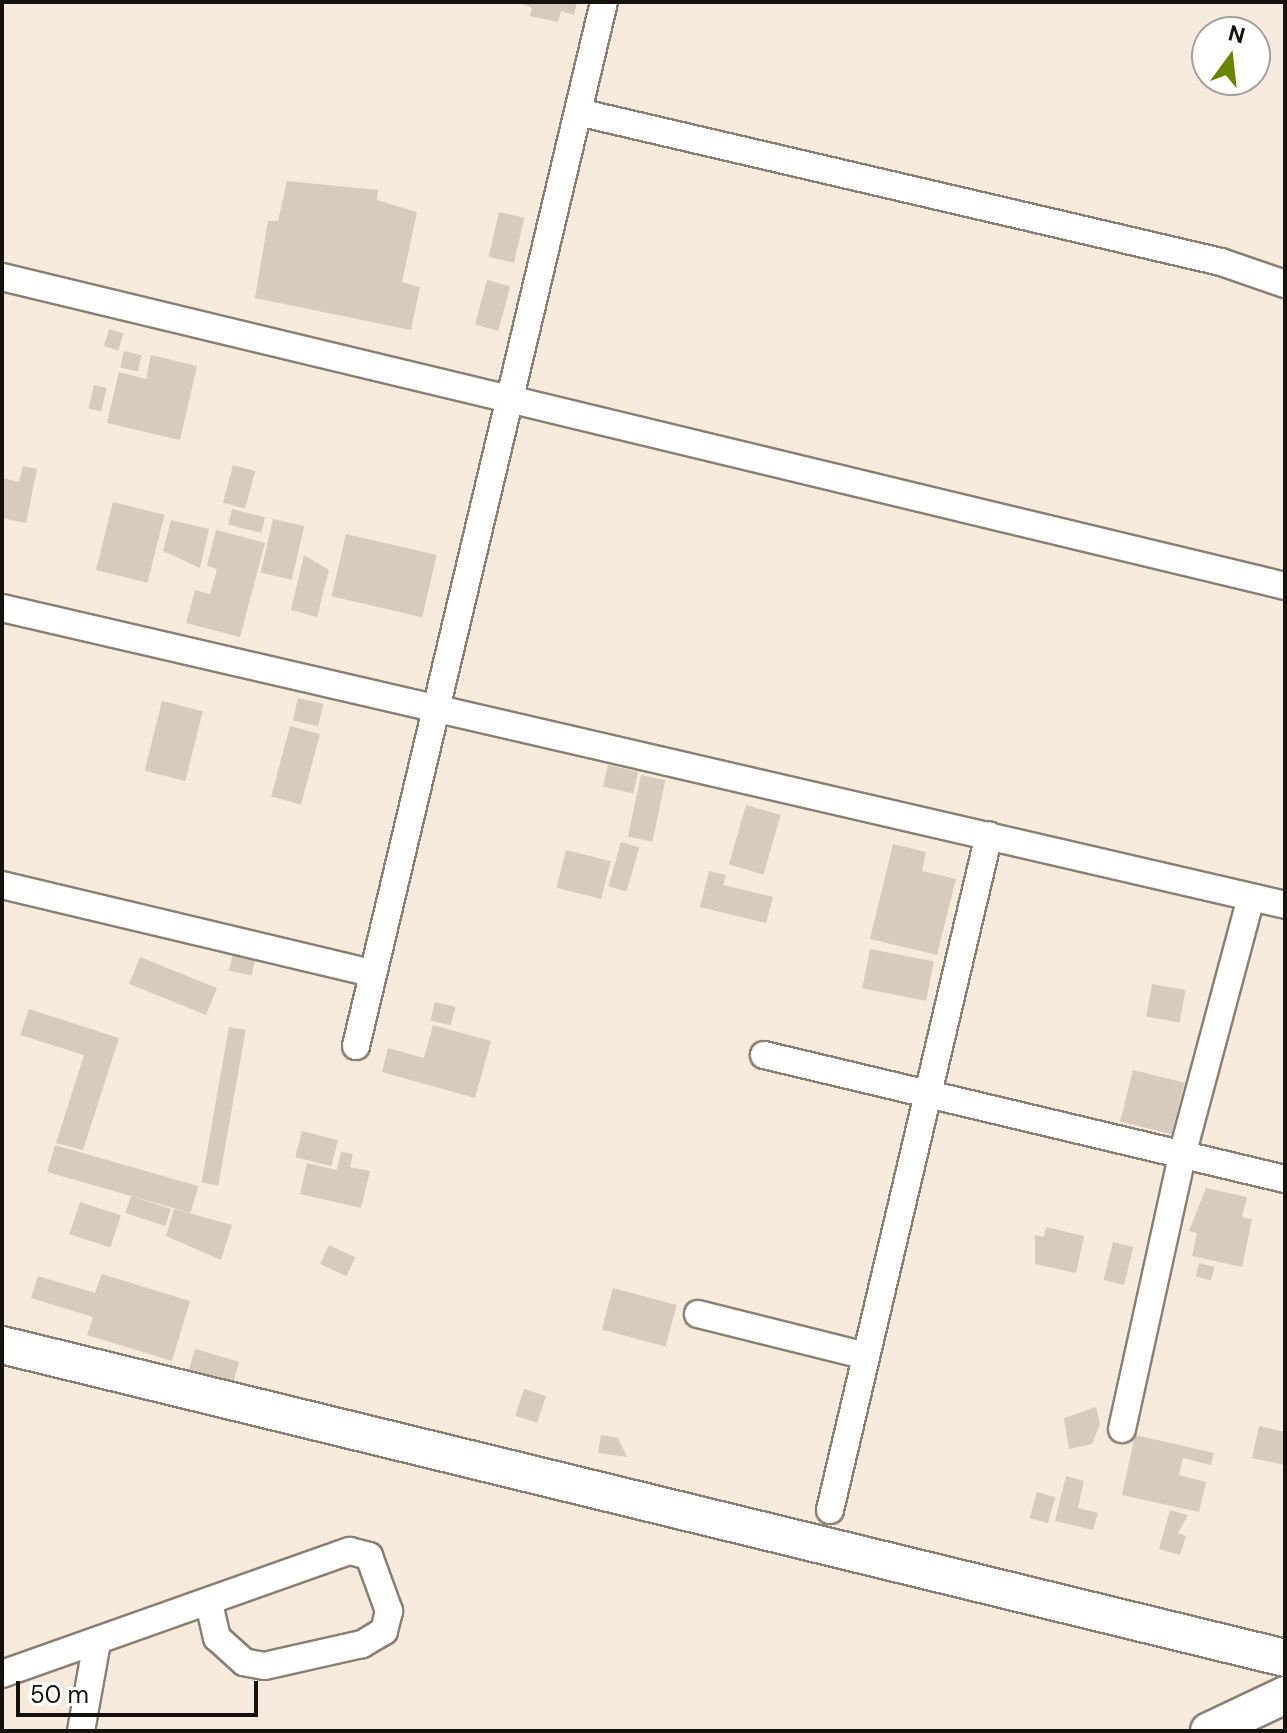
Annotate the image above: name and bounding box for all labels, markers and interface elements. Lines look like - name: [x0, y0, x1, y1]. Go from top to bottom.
- north arrow: [1191, 16, 1271, 96]
- text: N: [1225, 18, 1248, 50]
- scale bar: [20, 1665, 262, 1715]
- text: 50 m: [30, 1679, 89, 1710]

